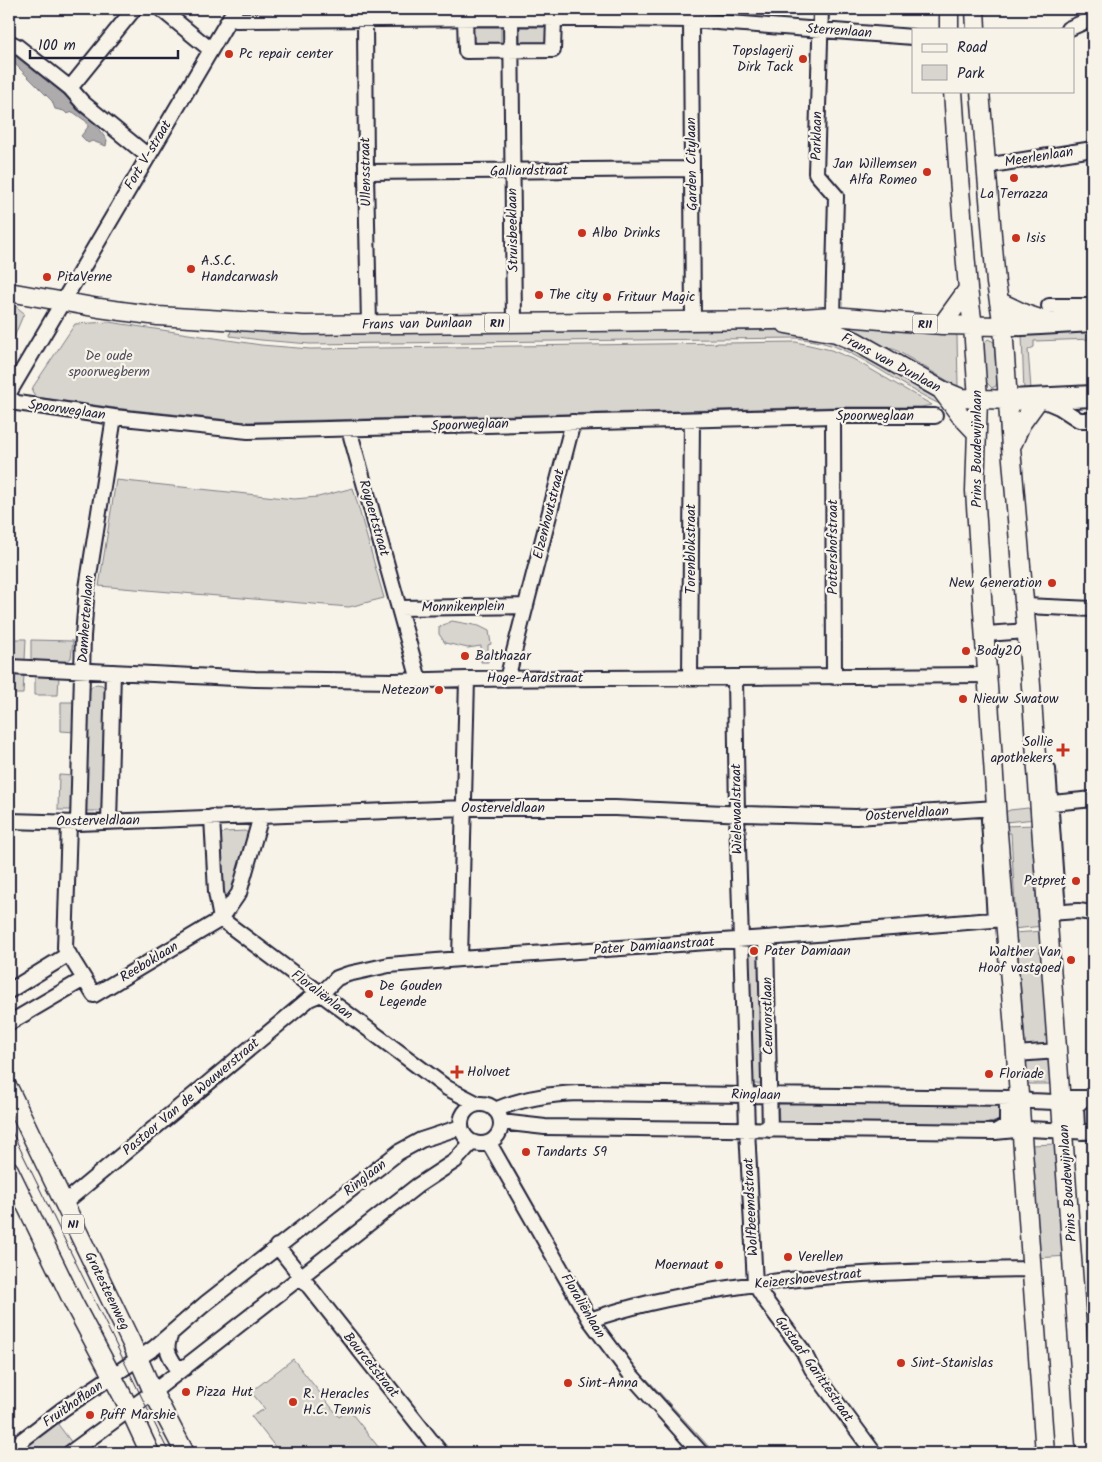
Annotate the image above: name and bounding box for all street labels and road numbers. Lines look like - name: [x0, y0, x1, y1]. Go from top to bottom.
- street label: Sterrenlaan: [805, 18, 873, 44]
- street label: Parklaan: [806, 111, 828, 161]
- street label: Fort V-straat: [119, 116, 178, 194]
- street label: Garden Citylaan: [680, 117, 704, 211]
- street label: Ullensstraat: [354, 136, 378, 207]
- street label: Meerlenlaan: [1003, 141, 1075, 173]
- street label: Galliardstraat: [490, 159, 569, 183]
- street label: Struisbeeklaan: [501, 188, 525, 272]
- street label: Frans van Dunlaan: [362, 312, 472, 336]
- road number: R11: [484, 314, 510, 332]
- road number: R11: [912, 314, 938, 334]
- street label: Frans van Dunlaan: [837, 327, 945, 399]
- street label: Prins Boudewijnlaan: [966, 390, 988, 508]
- street label: Spoorweglaan: [27, 394, 107, 426]
- street label: Spoorweglaan: [836, 405, 914, 427]
- street label: Spoorweglaan: [431, 413, 509, 437]
- street label: Elzenhoutstraat: [527, 466, 571, 561]
- street label: Royaertstraat: [353, 477, 396, 559]
- street label: Pottershofstraat: [822, 499, 844, 595]
- street label: Torenblokstraat: [680, 503, 702, 594]
- street label: Damhertenlaan: [72, 574, 100, 664]
- street label: Monnikenplein: [421, 595, 505, 619]
- street label: Hoge-Aardstraat: [487, 667, 584, 689]
- street label: Wielewaalstraat: [725, 763, 749, 855]
- street label: Oosterveldlaan: [461, 797, 545, 819]
- street label: Oosterveldlaan: [864, 800, 950, 828]
- street label: Oosterveldlaan: [56, 809, 140, 833]
- street label: Pater Damiaanstraat: [593, 931, 716, 961]
- street label: Reeboklaan: [115, 936, 183, 988]
- street label: Floraliënlaan: [286, 964, 358, 1026]
- street label: Ceurvorstlaan: [756, 977, 780, 1055]
- street label: Pastoor Van de Wouwerstraat: [118, 1032, 265, 1161]
- street label: Ringlaan: [731, 1084, 781, 1106]
- street label: Prins Boudewijnlaan: [1053, 1124, 1083, 1242]
- street label: Ringlaan: [339, 1154, 391, 1202]
- street label: Wolfbeemdstraat: [737, 1157, 765, 1257]
- road number: N1: [62, 1214, 84, 1234]
- street label: Grotesteenweg: [78, 1248, 136, 1334]
- street label: Keizershoevestraat: [753, 1262, 863, 1296]
- street label: Floraliënlaan: [555, 1269, 611, 1343]
- street label: Gustaaf Garittestraat: [769, 1311, 859, 1427]
- street label: Bourcetstraat: [338, 1327, 405, 1403]
- street label: Fruithoflaan: [38, 1375, 108, 1433]

